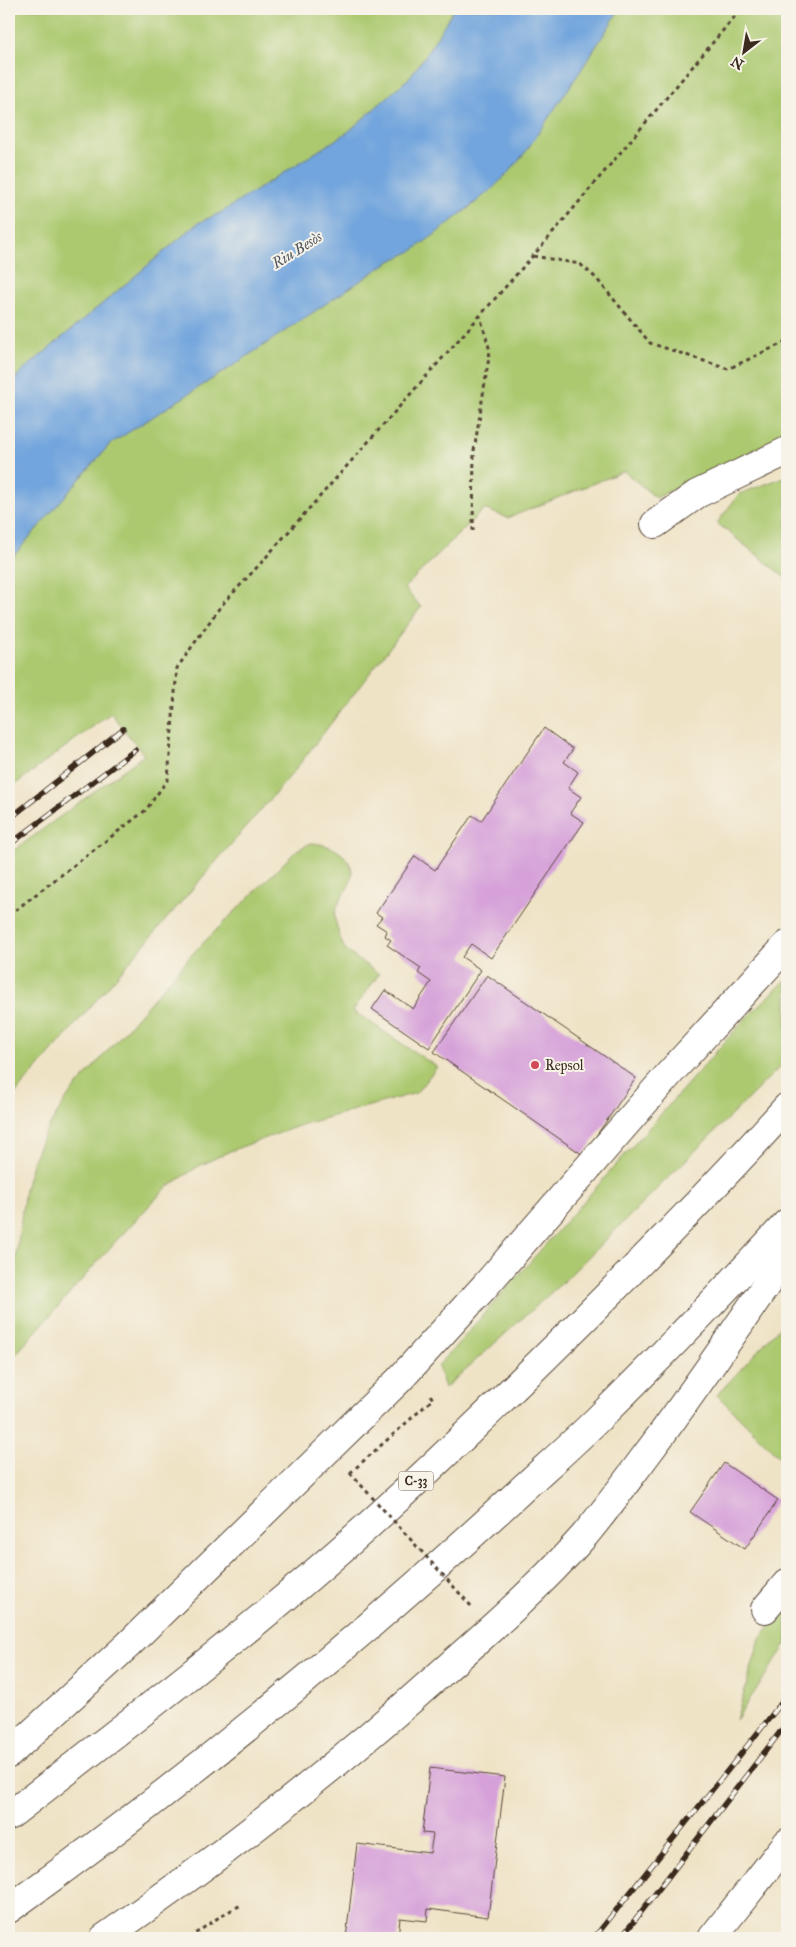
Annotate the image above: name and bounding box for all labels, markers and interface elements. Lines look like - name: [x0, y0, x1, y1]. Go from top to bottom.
- north arrow: [718, 28, 768, 78]
- text: N: [728, 52, 747, 73]
- water label: Riu Besòs: [268, 227, 326, 273]
- place label: Repsol: [545, 1057, 584, 1074]
- marker: Repsol: [529, 1059, 541, 1071]
- road number: C-33: [398, 1472, 434, 1490]

